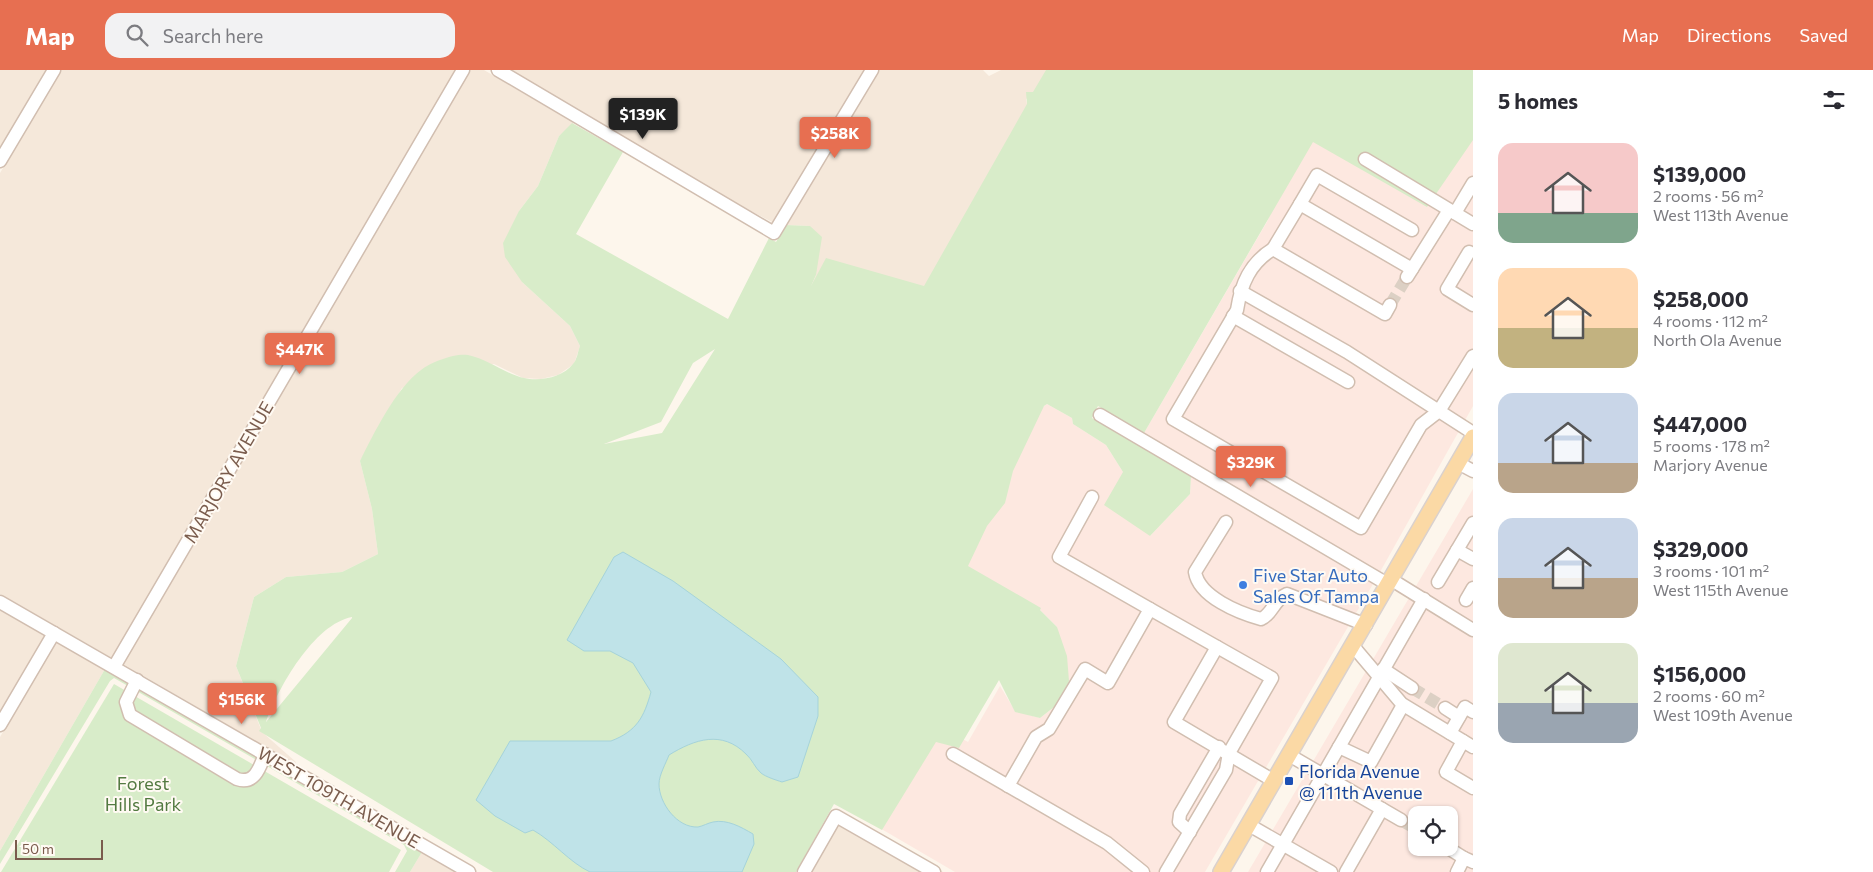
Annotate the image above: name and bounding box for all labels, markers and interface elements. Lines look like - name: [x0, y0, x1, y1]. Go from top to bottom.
- search box: [105, 13, 455, 58]
- text: Map: [25, 21, 75, 50]
- icon: search: [123, 21, 151, 49]
- text: Search here: [163, 24, 263, 47]
- text: Map: [1622, 24, 1659, 46]
- text: Directions: [1687, 24, 1771, 46]
- text: Saved: [1799, 24, 1848, 46]
- icon: filters: [1820, 86, 1848, 114]
- text: 5 homes: [1498, 88, 1578, 113]
- pin: $139K: [608, 98, 678, 140]
- text: $139K: [620, 104, 666, 123]
- pin: $258K: [800, 116, 870, 159]
- text: $258K: [811, 123, 859, 142]
- text: $139,000: [1653, 161, 1746, 186]
- icon: home: [1538, 163, 1598, 223]
- text: 2 rooms · 56 m²: [1653, 186, 1764, 205]
- text: West 113th Avenue: [1653, 205, 1788, 224]
- text: $258,000: [1653, 286, 1749, 311]
- icon: home: [1538, 288, 1598, 348]
- text: 4 rooms · 112 m²: [1653, 311, 1768, 330]
- text: North Ola Avenue: [1653, 330, 1782, 349]
- pin: $447K: [265, 332, 335, 375]
- text: $447K: [276, 339, 324, 358]
- street label: MARJORY AVENUE: [178, 397, 278, 547]
- text: $447,000: [1653, 411, 1747, 436]
- icon: home: [1538, 413, 1598, 473]
- text: 5 rooms · 178 m²: [1653, 436, 1770, 455]
- pin: $329K: [1216, 446, 1286, 488]
- text: $329K: [1227, 452, 1275, 471]
- text: Marjory Avenue: [1653, 455, 1768, 474]
- text: $329,000: [1653, 536, 1748, 561]
- icon: home: [1538, 538, 1598, 598]
- text: 3 rooms · 101 m²: [1653, 561, 1769, 580]
- place label: Five Star Auto Sales Of Tampa: [1253, 564, 1379, 607]
- marker: Five Star Auto Sales Of Tampa: [1237, 579, 1249, 591]
- text: West 115th Avenue: [1653, 580, 1789, 599]
- text: $156,000: [1653, 661, 1746, 686]
- icon: home: [1538, 663, 1598, 723]
- pin: $156K: [207, 682, 277, 725]
- text: 2 rooms · 60 m²: [1653, 686, 1765, 705]
- text: $156K: [219, 689, 265, 708]
- text: West 109th Avenue: [1653, 705, 1793, 724]
- street label: WEST 109TH AVENUE: [254, 741, 424, 853]
- place label: Florida Avenue @ 111th Avenue: [1299, 760, 1423, 803]
- park label: Forest Hills Park: [105, 772, 182, 815]
- marker: Florida Avenue @ 111th Avenue: [1283, 775, 1295, 787]
- map controls: [1408, 806, 1458, 856]
- button: locate: [1408, 806, 1458, 856]
- scale bar: [15, 837, 102, 860]
- text: 50 m: [22, 840, 54, 857]

